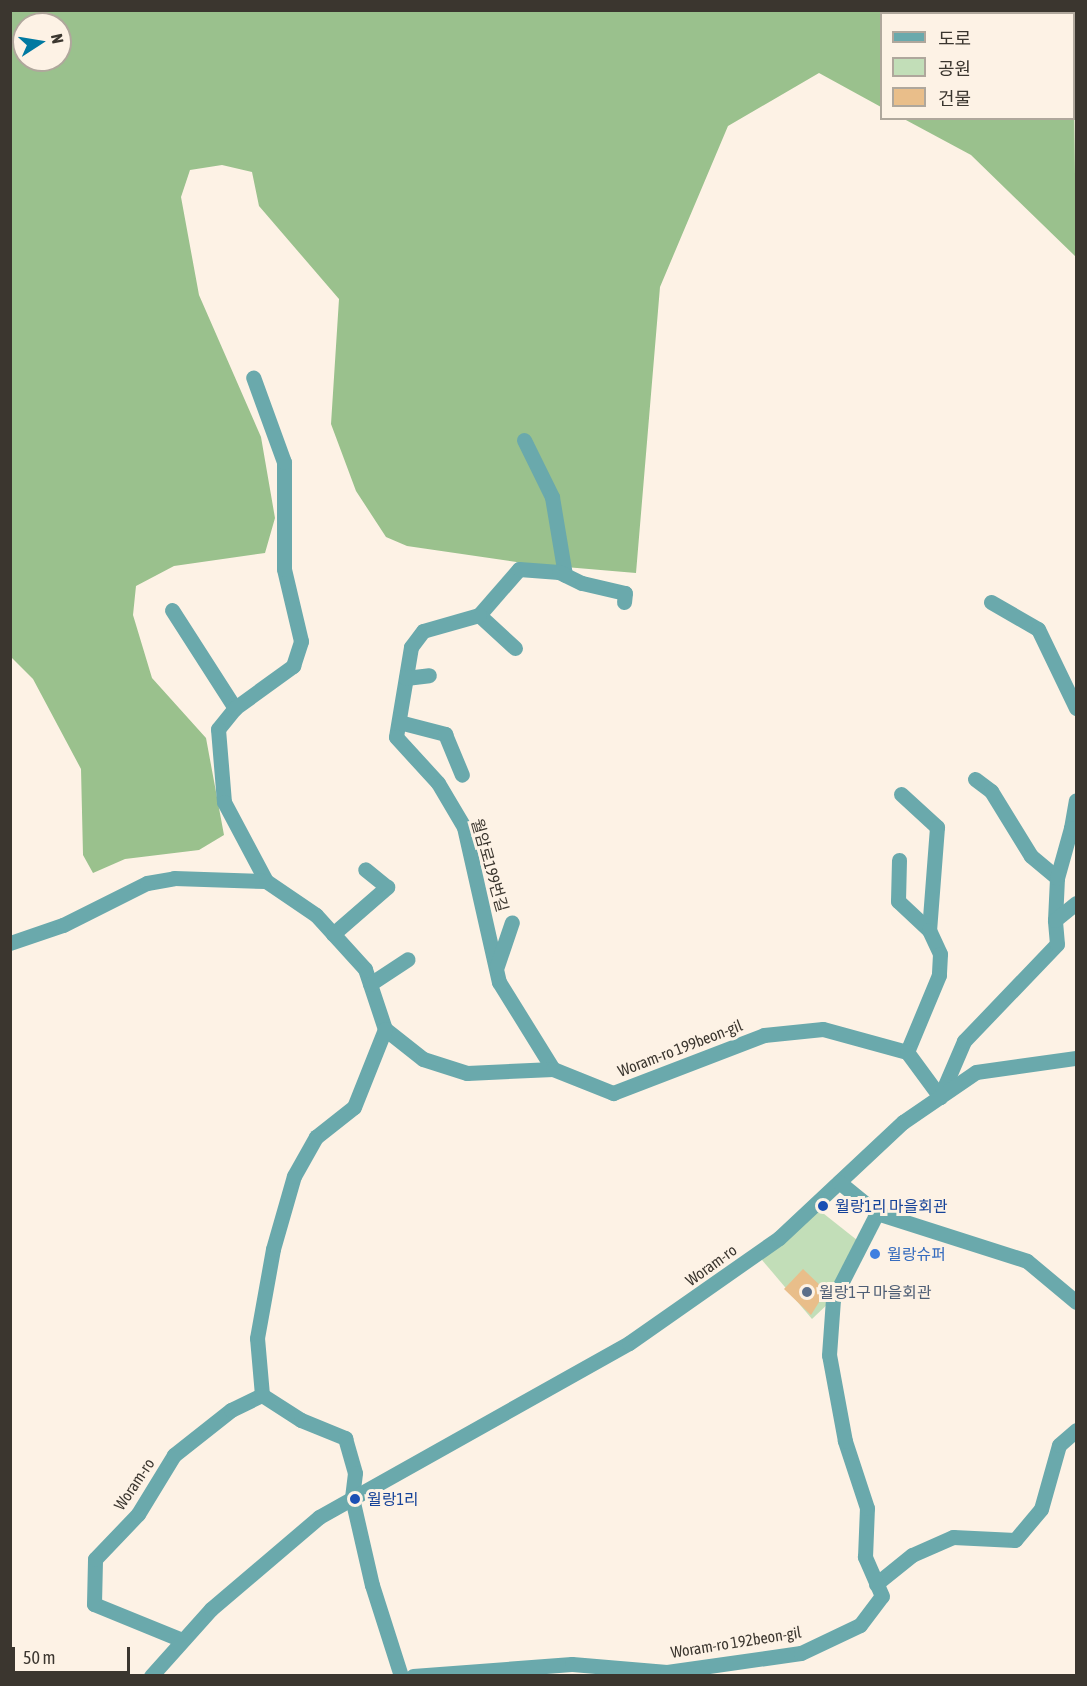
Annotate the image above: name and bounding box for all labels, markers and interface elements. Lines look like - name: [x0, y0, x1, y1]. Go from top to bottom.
- north arrow: [12, 12, 72, 72]
- legend: [880, 12, 1075, 120]
- text: 도로: [938, 28, 971, 49]
- text: N: [48, 32, 67, 45]
- text: 공원: [938, 58, 971, 79]
- text: 건물: [938, 88, 971, 109]
- street label: 월암로199번길: [468, 816, 512, 914]
- street label: Woram-ro 199beon-gil: [615, 1015, 745, 1081]
- place label: 월랑1리 마을회관: [835, 1196, 948, 1216]
- marker: 월랑1리 마을회관: [816, 1199, 830, 1213]
- street label: Woram-ro: [682, 1240, 740, 1290]
- place label: 월랑슈퍼: [887, 1244, 946, 1264]
- marker: 월랑슈퍼: [868, 1247, 882, 1261]
- place label: 월랑1구 마을회관: [819, 1282, 932, 1302]
- marker: 월랑1구 마을회관: [800, 1285, 814, 1299]
- street label: Woram-ro: [110, 1454, 158, 1514]
- place label: 월랑1리: [367, 1489, 419, 1509]
- marker: 월랑1리: [348, 1492, 362, 1506]
- street label: Woram-ro 192beon-gil: [669, 1622, 803, 1662]
- scale bar: [15, 1635, 134, 1673]
- text: 50 m: [23, 1647, 55, 1668]

